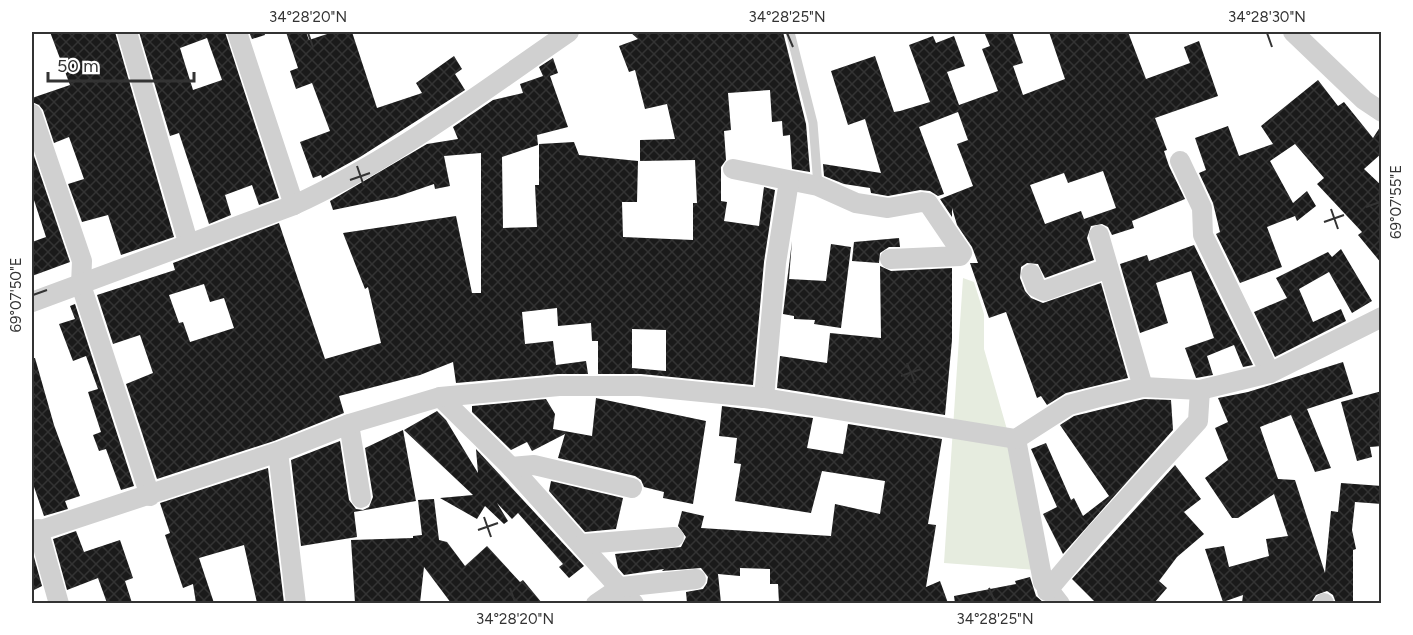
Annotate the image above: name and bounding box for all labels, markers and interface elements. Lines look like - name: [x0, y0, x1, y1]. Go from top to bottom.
- text: 34°28'20"N: [269, 8, 347, 26]
- text: 34°28'25"N: [748, 8, 826, 26]
- text: 34°28'30"N: [1228, 8, 1306, 26]
- scale bar: [48, 45, 194, 83]
- text: 50 m: [57, 55, 99, 77]
- text: 69°07'55"E: [1387, 165, 1405, 239]
- text: 69°07'50"E: [7, 257, 25, 333]
- text: 34°28'20"N: [476, 610, 554, 628]
- text: 34°28'25"N: [956, 610, 1034, 628]

